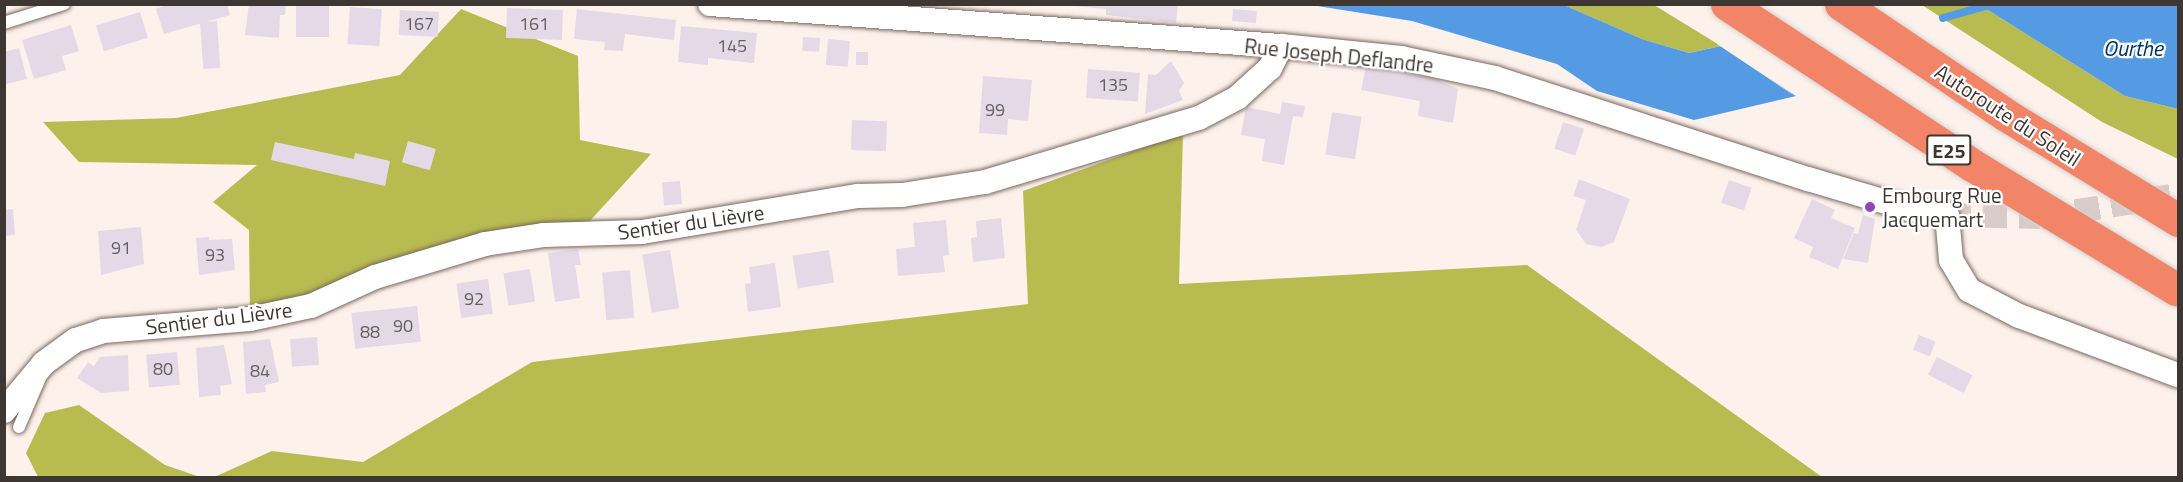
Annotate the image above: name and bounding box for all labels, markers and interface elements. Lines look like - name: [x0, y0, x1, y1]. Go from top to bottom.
- house number: 167: [404, 13, 434, 35]
- house number: 161: [519, 13, 549, 35]
- street label: Rue Joseph Deflandre: [1243, 33, 1435, 77]
- house number: 145: [717, 35, 747, 57]
- water label: Ourthe: [2103, 36, 2163, 62]
- street label: Autoroute du Soleil: [1931, 59, 2085, 171]
- house number: 135: [1098, 74, 1128, 96]
- house number: 99: [985, 99, 1005, 121]
- road number: E25: [1925, 133, 1973, 167]
- place label: Embourg Rue Jacquemart: [1882, 182, 2002, 232]
- street label: Sentier du Lièvre: [616, 199, 766, 245]
- marker: Embourg Rue Jacquemart: [1863, 200, 1877, 214]
- house number: 91: [111, 237, 131, 259]
- house number: 93: [205, 244, 225, 266]
- house number: 92: [464, 288, 484, 310]
- street label: Sentier du Lièvre: [144, 297, 294, 339]
- house number: 90: [393, 315, 413, 337]
- house number: 88: [360, 321, 380, 343]
- house number: 80: [153, 358, 173, 380]
- house number: 84: [250, 360, 270, 382]

